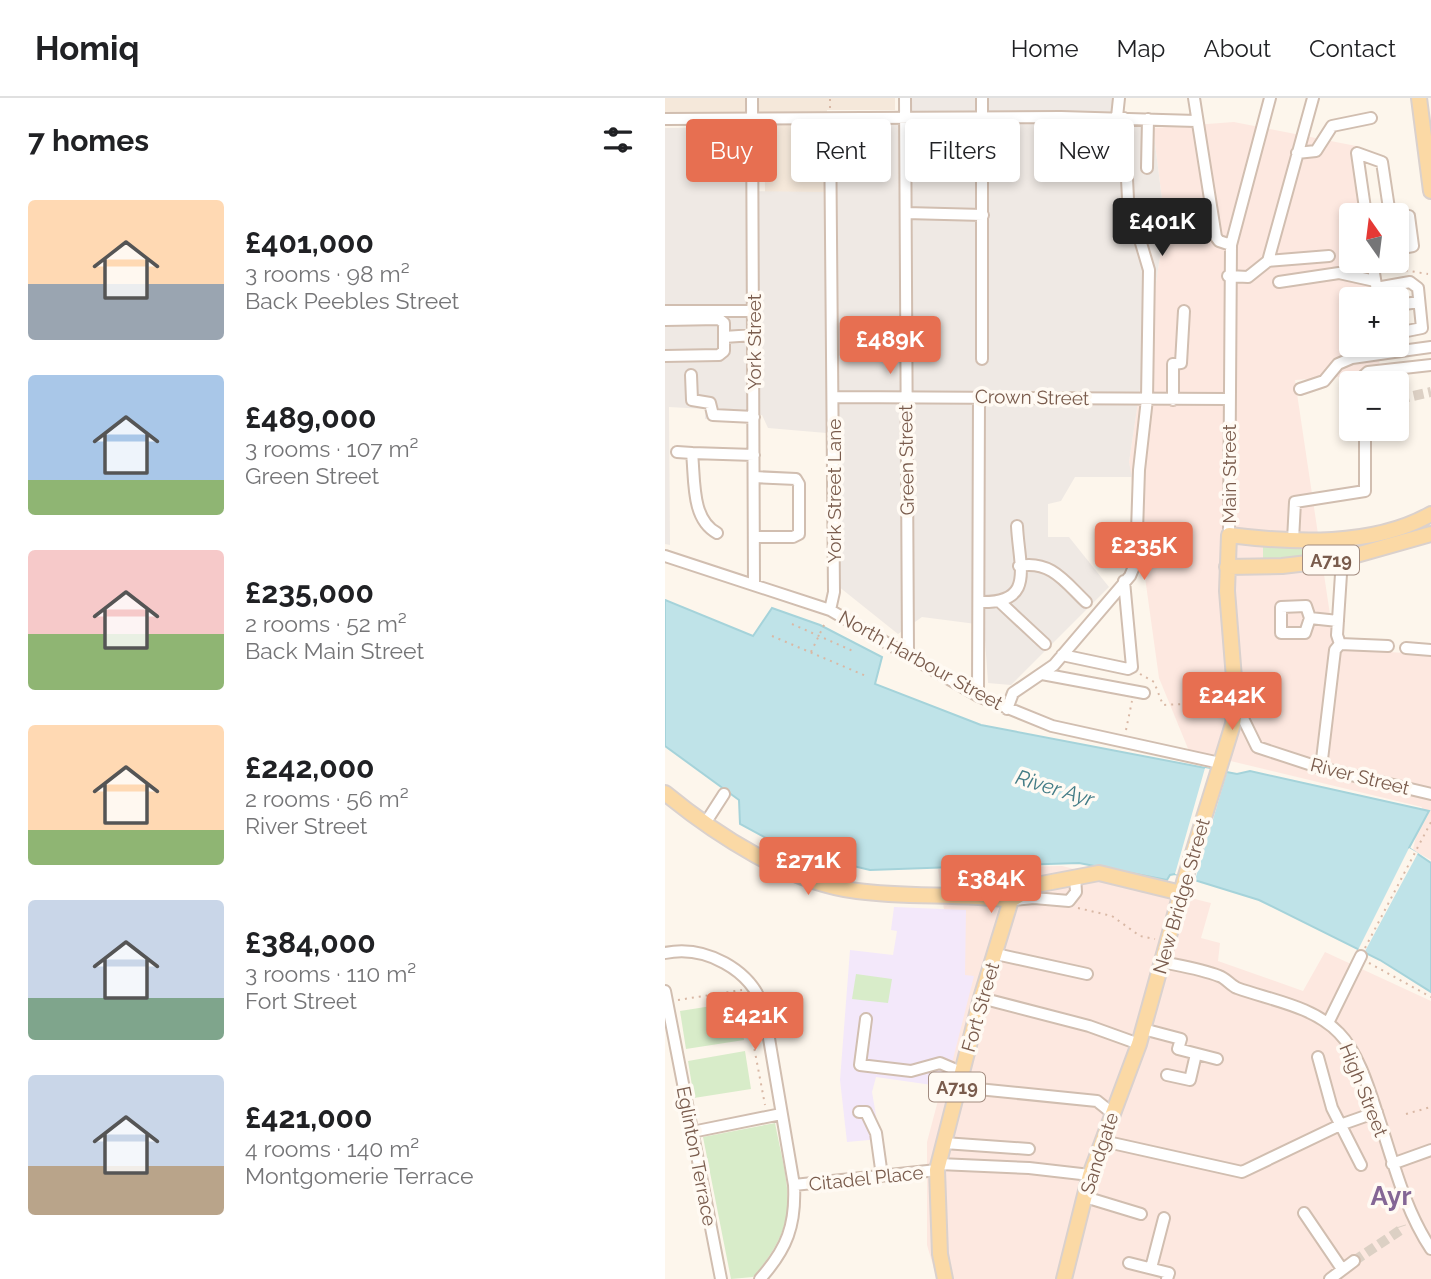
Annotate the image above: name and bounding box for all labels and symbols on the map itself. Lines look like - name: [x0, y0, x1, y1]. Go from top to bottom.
- pin: £401K: [1113, 198, 1211, 258]
- north arrow: [1339, 203, 1409, 273]
- street label: York Street: [743, 293, 765, 390]
- pin: £489K: [841, 316, 939, 376]
- street label: Crown Street: [975, 385, 1090, 409]
- street label: Green Street: [894, 404, 918, 516]
- street label: York Street Lane: [823, 419, 845, 563]
- street label: Main Street: [1218, 424, 1240, 524]
- pin: £235K: [1095, 522, 1193, 582]
- road number: A719: [1303, 546, 1359, 574]
- street label: North Harbour Street: [835, 606, 1007, 714]
- pin: £242K: [1183, 672, 1281, 732]
- street label: River Street: [1308, 753, 1412, 799]
- water label: River Ayr: [1013, 764, 1098, 812]
- street label: New Bridge Street: [1148, 815, 1214, 976]
- pin: £271K: [759, 838, 857, 897]
- pin: £384K: [942, 856, 1040, 915]
- street label: Fort Street: [957, 959, 1003, 1054]
- pin: £421K: [706, 992, 804, 1052]
- street label: High Street: [1335, 1040, 1393, 1140]
- road number: A719: [929, 1072, 985, 1102]
- street label: Eglinton Terrace: [673, 1084, 721, 1228]
- street label: Sandgate: [1076, 1110, 1122, 1196]
- street label: Citadel Place: [808, 1161, 924, 1195]
- district label: Ayr: [1371, 1181, 1411, 1211]

